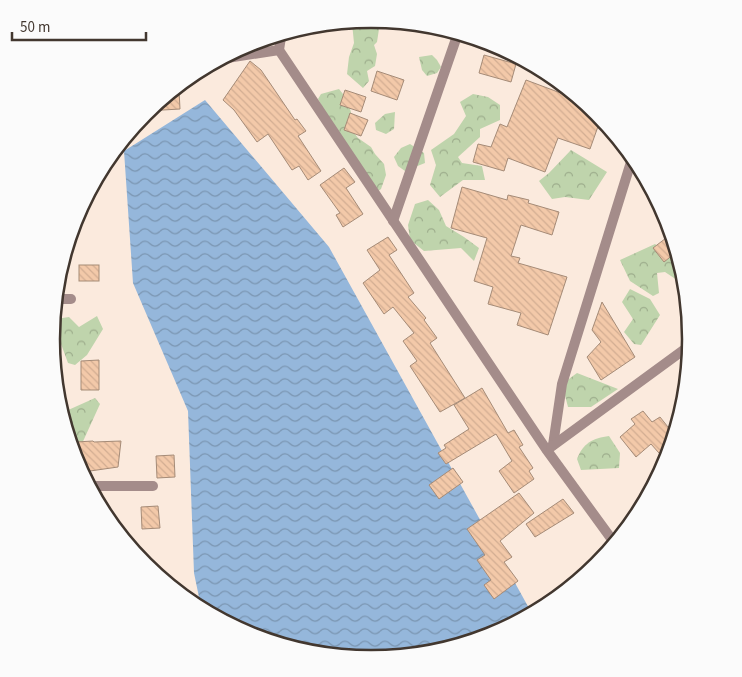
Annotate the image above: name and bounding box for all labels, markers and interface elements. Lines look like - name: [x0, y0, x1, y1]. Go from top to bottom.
- scale bar: [12, 10, 146, 42]
- text: 50 m: [20, 17, 50, 38]

